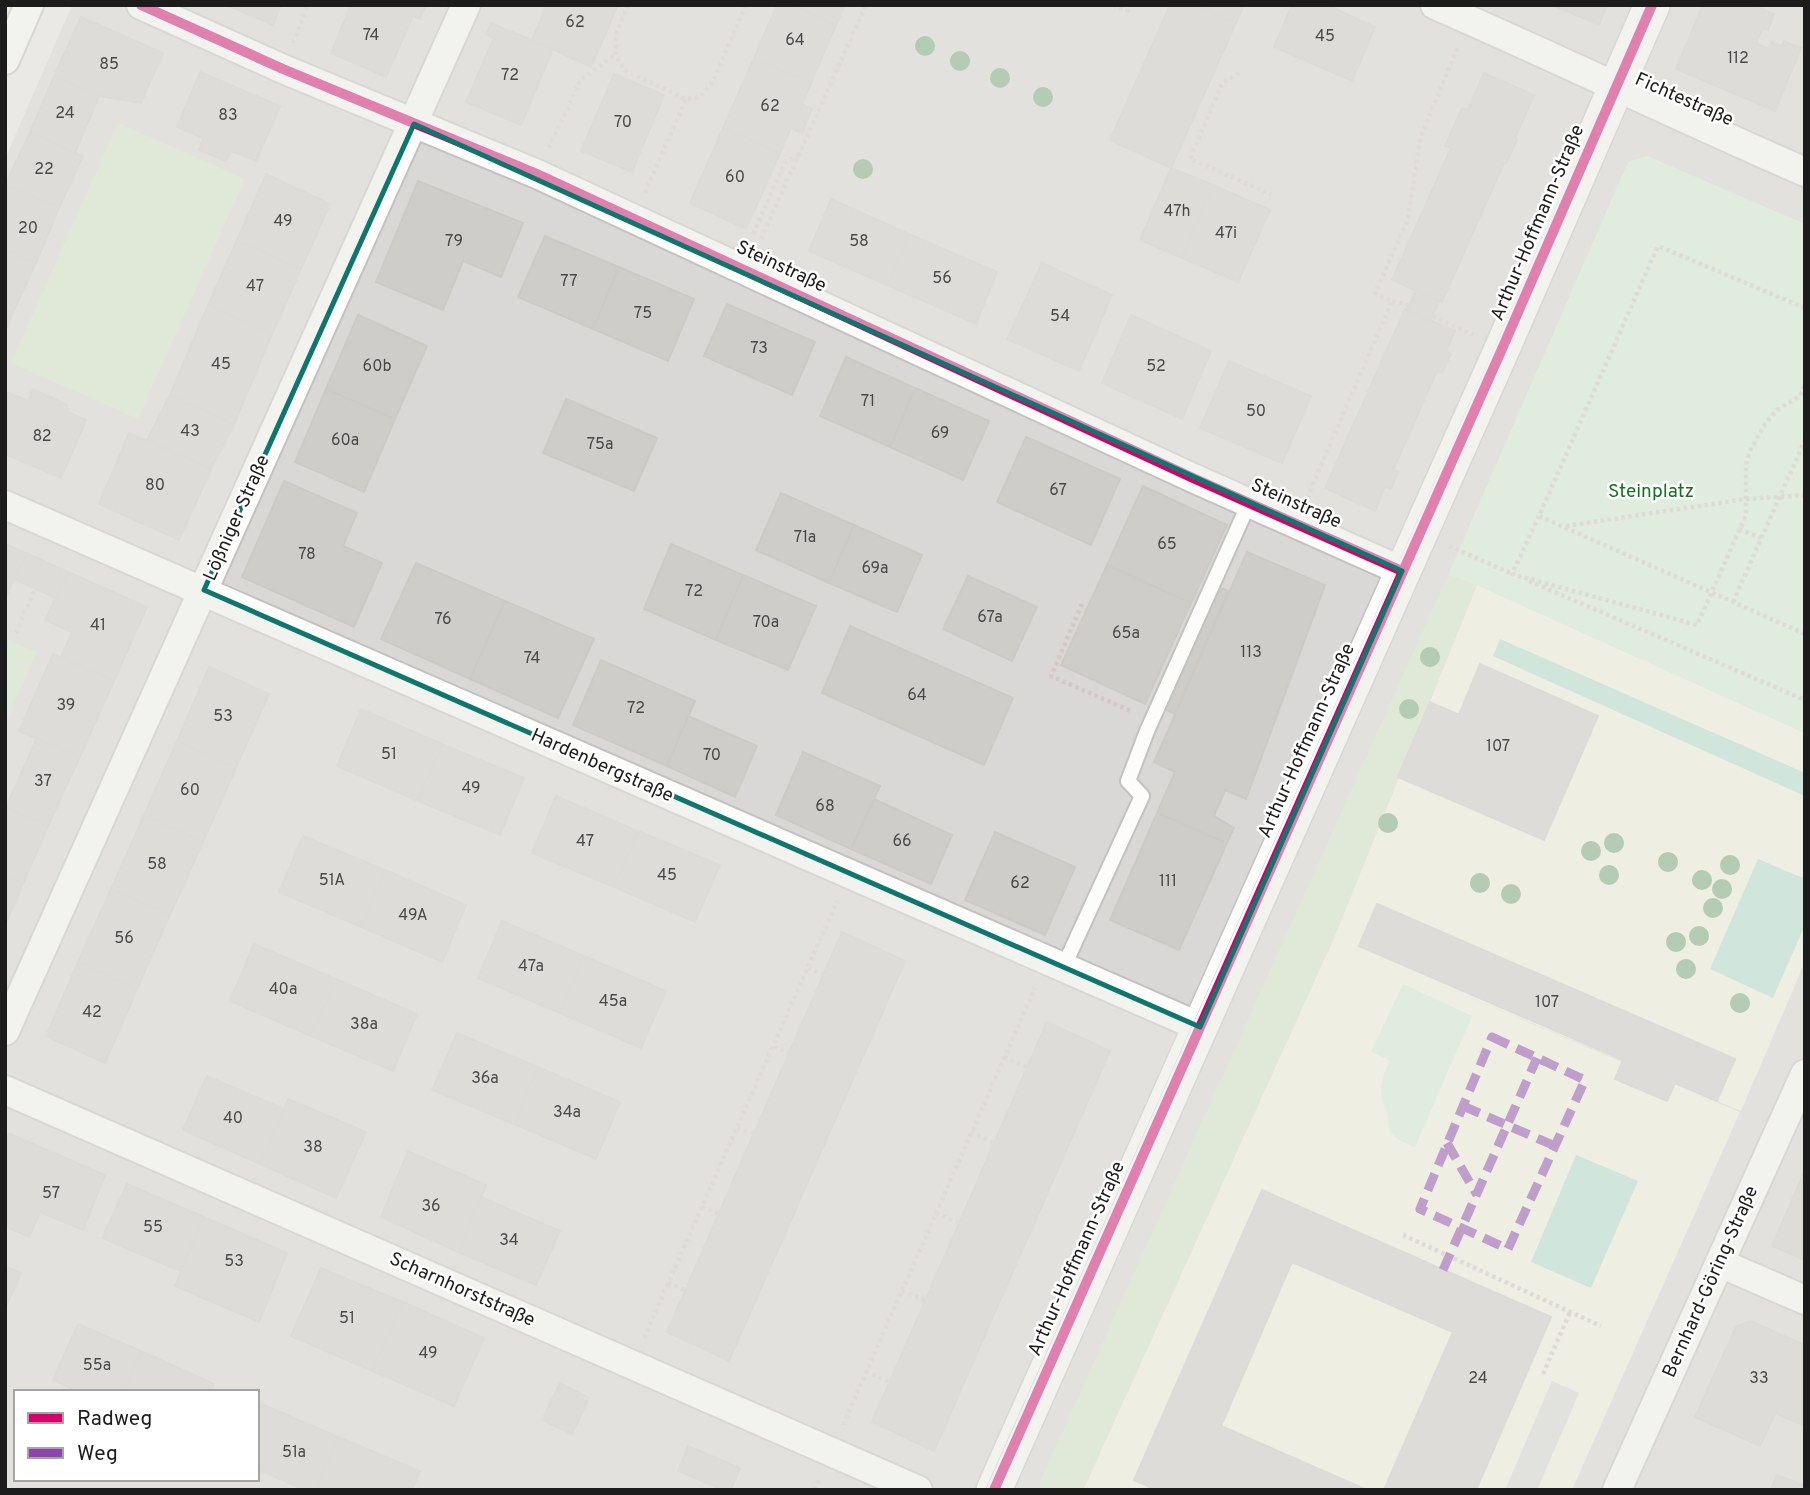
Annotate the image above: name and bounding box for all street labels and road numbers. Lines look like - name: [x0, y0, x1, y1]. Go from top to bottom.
- street label: Fichtestraße: [1631, 68, 1737, 132]
- street label: Arthur-Hoffmann-Straße: [1486, 121, 1590, 325]
- street label: Steinstraße: [732, 236, 830, 298]
- street label: Lößniger Straße: [198, 451, 276, 585]
- street label: Steinstraße: [1247, 473, 1345, 535]
- street label: Arthur-Hoffmann-Straße: [1253, 640, 1361, 842]
- street label: Hardenbergstraße: [527, 724, 677, 808]
- street label: Arthur-Hoffmann-Straße: [1023, 1158, 1131, 1360]
- street label: Bernhard-Göring-Straße: [1658, 1182, 1764, 1382]
- street label: Scharnhorststraße: [385, 1247, 539, 1333]

